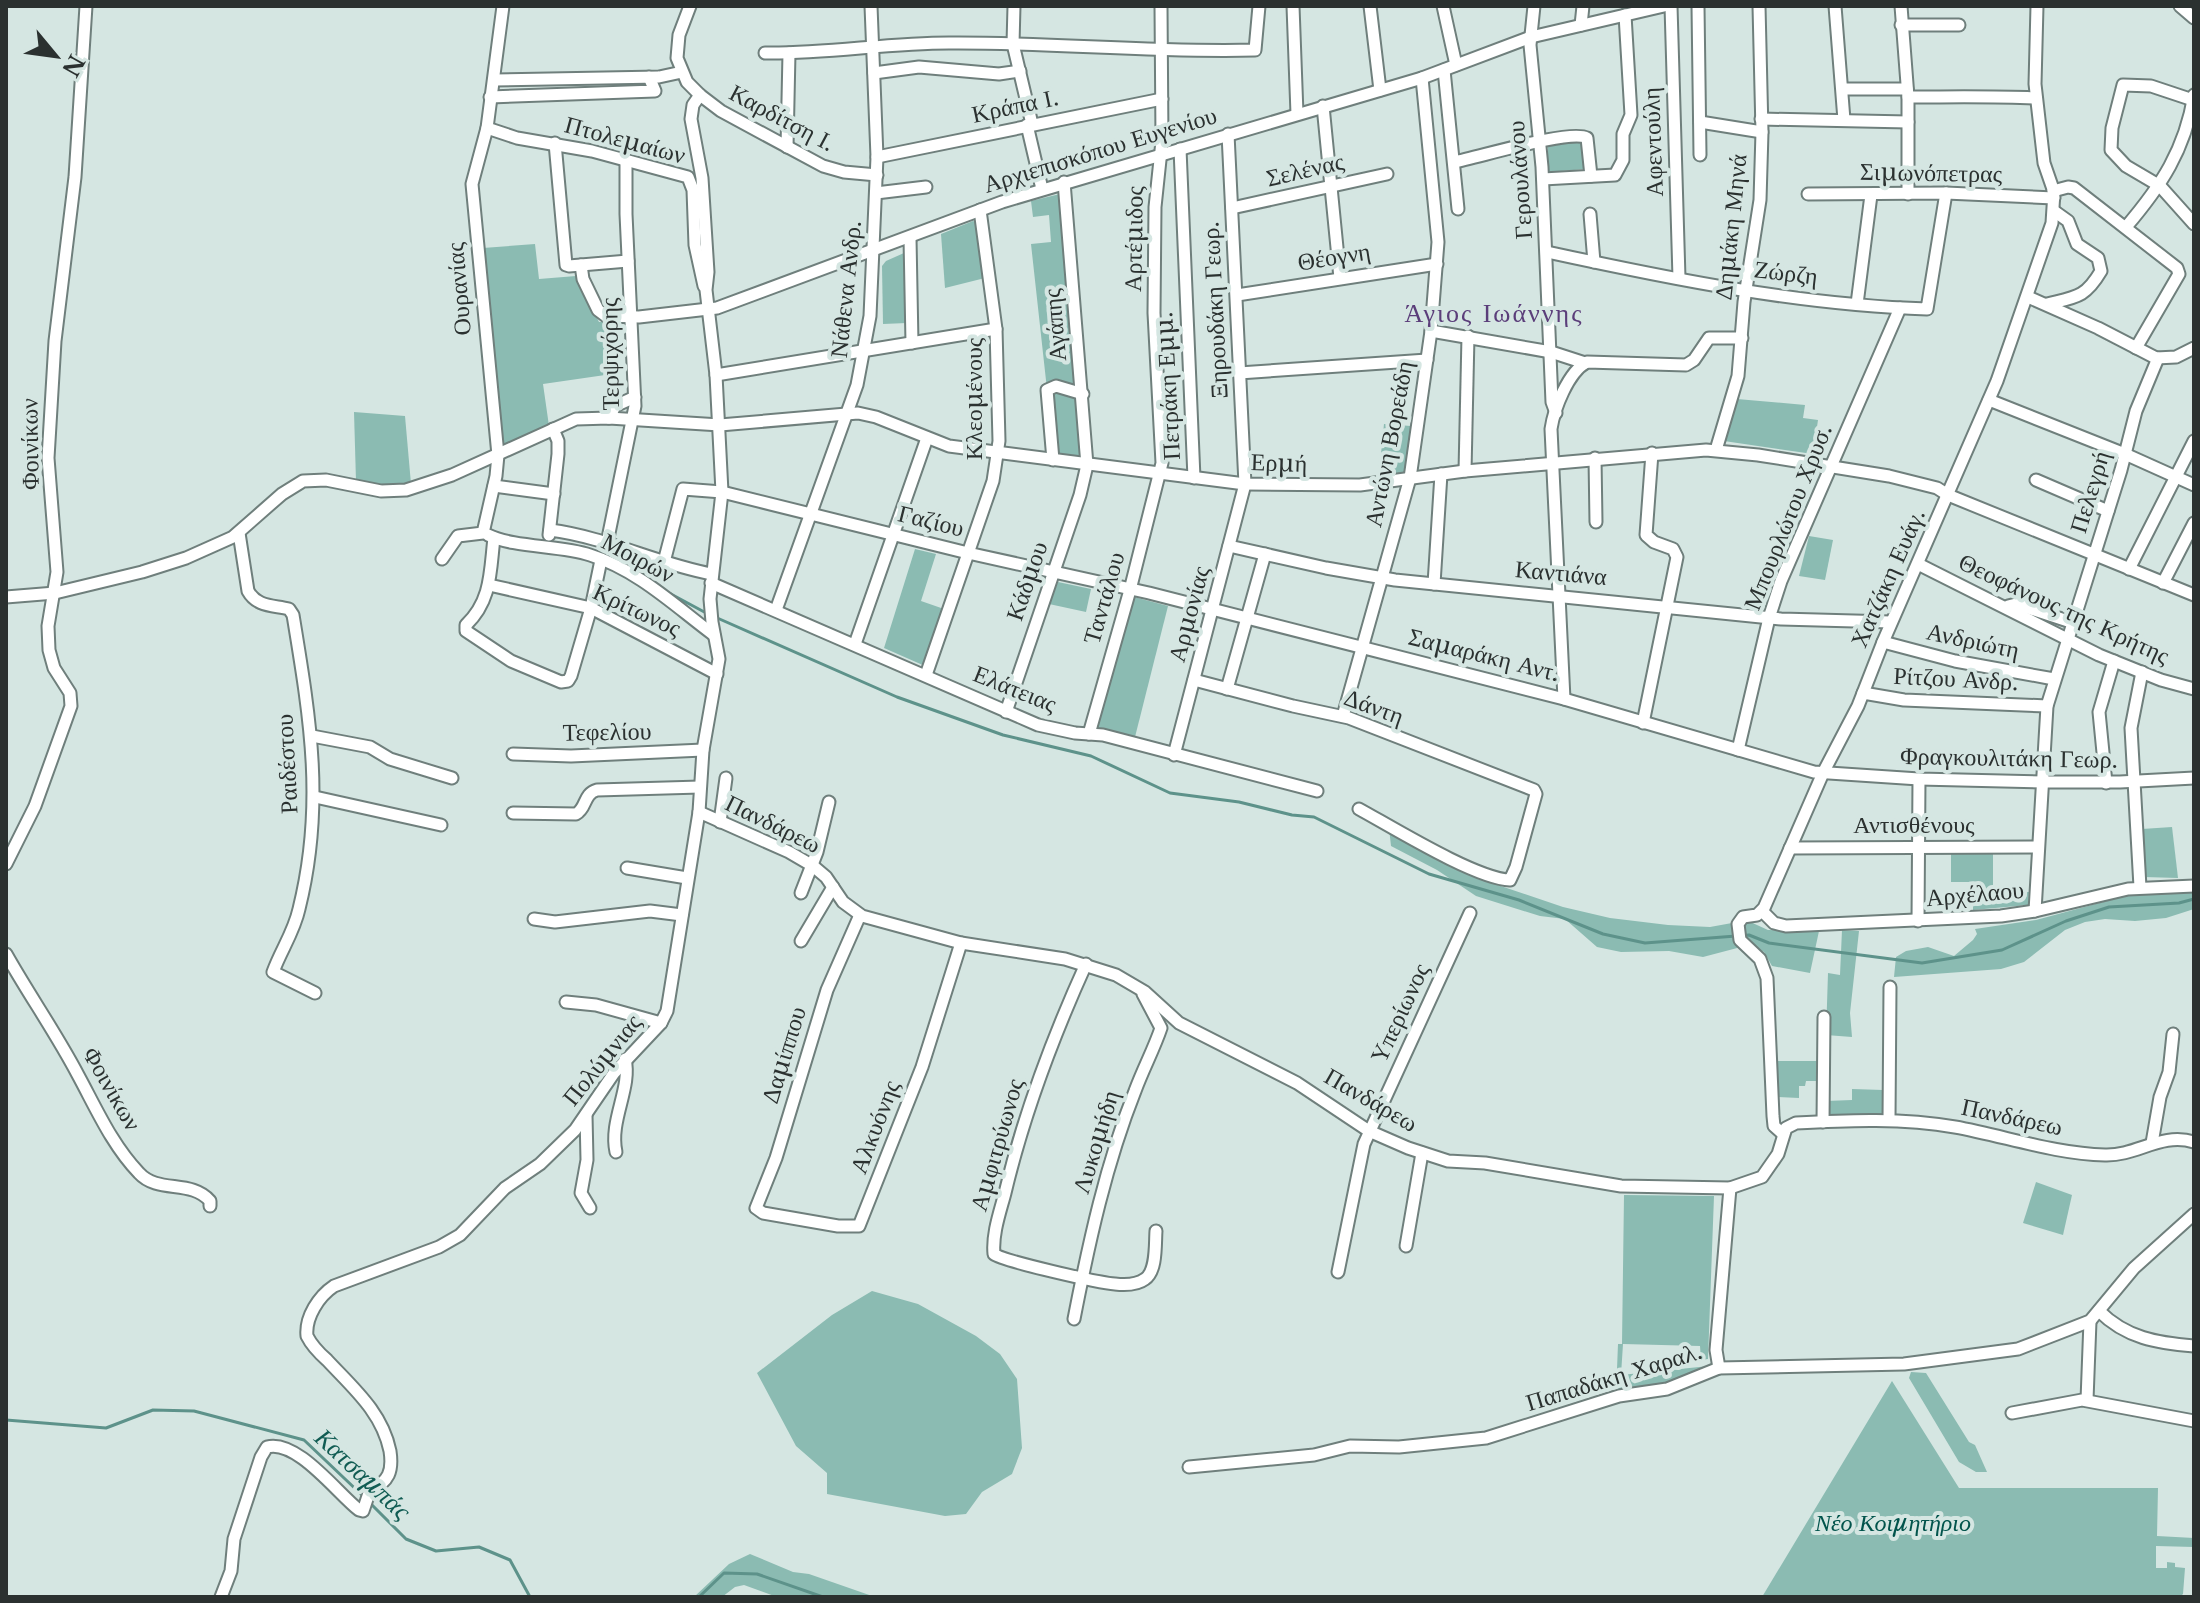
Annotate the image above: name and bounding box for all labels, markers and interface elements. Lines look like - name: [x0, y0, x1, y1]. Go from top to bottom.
- north arrow: [16, 16, 96, 96]
- text: N: [56, 50, 90, 81]
- street label: Καρδίτση Ι.: [725, 78, 840, 157]
- street label: Κράπα Ι.: [969, 82, 1061, 129]
- street label: Αφεντούλη: [1636, 87, 1669, 197]
- street label: Αρχιεπισκόπου Ευγενίου: [980, 100, 1220, 199]
- street label: Πτολεμαίων: [562, 110, 689, 170]
- street label: Γερουλάνου: [1501, 120, 1538, 240]
- street label: Σελένας: [1263, 146, 1347, 192]
- street label: Δημάκη Μηνά: [1708, 152, 1753, 301]
- street label: Σιμωνόπετρας: [1860, 157, 2003, 188]
- street label: Αρτέμιδος: [1118, 185, 1149, 292]
- street label: Νάθενα Ανδρ.: [824, 219, 867, 359]
- street label: Ξηρουδάκη Γεωρ.: [1195, 221, 1234, 399]
- street label: Θέογνη: [1295, 236, 1372, 277]
- street label: Ουρανίας: [440, 241, 477, 337]
- street label: Ζώρζη: [1753, 254, 1820, 291]
- street label: Αγάπης: [1037, 287, 1072, 363]
- street label: Τερψιχόρης: [594, 297, 625, 411]
- district label: Άγιος Ιωάννης: [1404, 297, 1584, 329]
- street label: Πετράκη Εμμ.: [1149, 311, 1186, 461]
- street label: Κλεομένους: [959, 337, 988, 460]
- street label: Αντώνη Βορεάδη: [1358, 358, 1419, 529]
- street label: Φοινίκων: [14, 398, 45, 490]
- street label: Μπουρλώτου Χρυσ.: [1737, 420, 1838, 614]
- street label: Ερμή: [1250, 447, 1308, 478]
- street label: Πελεγρή: [2063, 447, 2116, 536]
- street label: Γαζίου: [895, 498, 967, 543]
- street label: Χατζάκη Ευάγ.: [1844, 504, 1931, 652]
- street label: Μοιρών: [597, 526, 680, 589]
- street label: Κάδμου: [1000, 538, 1054, 624]
- street label: Θεοφάνους της Κρήτης: [1954, 547, 2175, 670]
- street label: Ταντάλου: [1077, 549, 1130, 647]
- street label: Καντιάνα: [1514, 554, 1609, 591]
- street label: Αρμονίας: [1162, 562, 1215, 665]
- street label: Κρίτωνος: [589, 577, 686, 643]
- street label: Ανδριώτη: [1924, 617, 2022, 664]
- street label: Σαμαράκη Αντ.: [1405, 622, 1563, 687]
- street label: Ελάτειας: [969, 659, 1061, 718]
- street label: Ρίτζου Ανδρ.: [1893, 661, 2019, 696]
- street label: Δάντη: [1341, 682, 1408, 731]
- street label: Ραιδέστου: [269, 713, 304, 815]
- street label: Τεφελίου: [562, 716, 652, 747]
- street label: Φραγκουλιτάκη Γεωρ.: [1900, 741, 2118, 774]
- street label: Πανδάρεω: [721, 788, 826, 859]
- street label: Αντισθένους: [1853, 810, 1975, 839]
- street label: Αρχέλαου: [1925, 875, 2025, 912]
- street label: Υπερίωνος: [1364, 958, 1435, 1067]
- street label: Δαμίππου: [755, 1003, 812, 1107]
- street label: Πολύμνιας: [556, 1008, 648, 1111]
- street label: Φοινίκων: [77, 1042, 148, 1136]
- street label: Πανδάρεω: [1320, 1061, 1423, 1138]
- street label: Αμφιτρύωνος: [964, 1075, 1029, 1215]
- street label: Αλκυόνης: [844, 1076, 906, 1178]
- street label: Λυκομήδη: [1066, 1087, 1125, 1197]
- street label: Πανδάρεω: [1959, 1092, 2065, 1141]
- street label: Παπαδάκη Χαραλ.: [1522, 1336, 1705, 1417]
- water label: Κατσαμπάς: [308, 1421, 418, 1527]
- park label: Νέο Κοιμητήριο: [1814, 1508, 1971, 1537]

